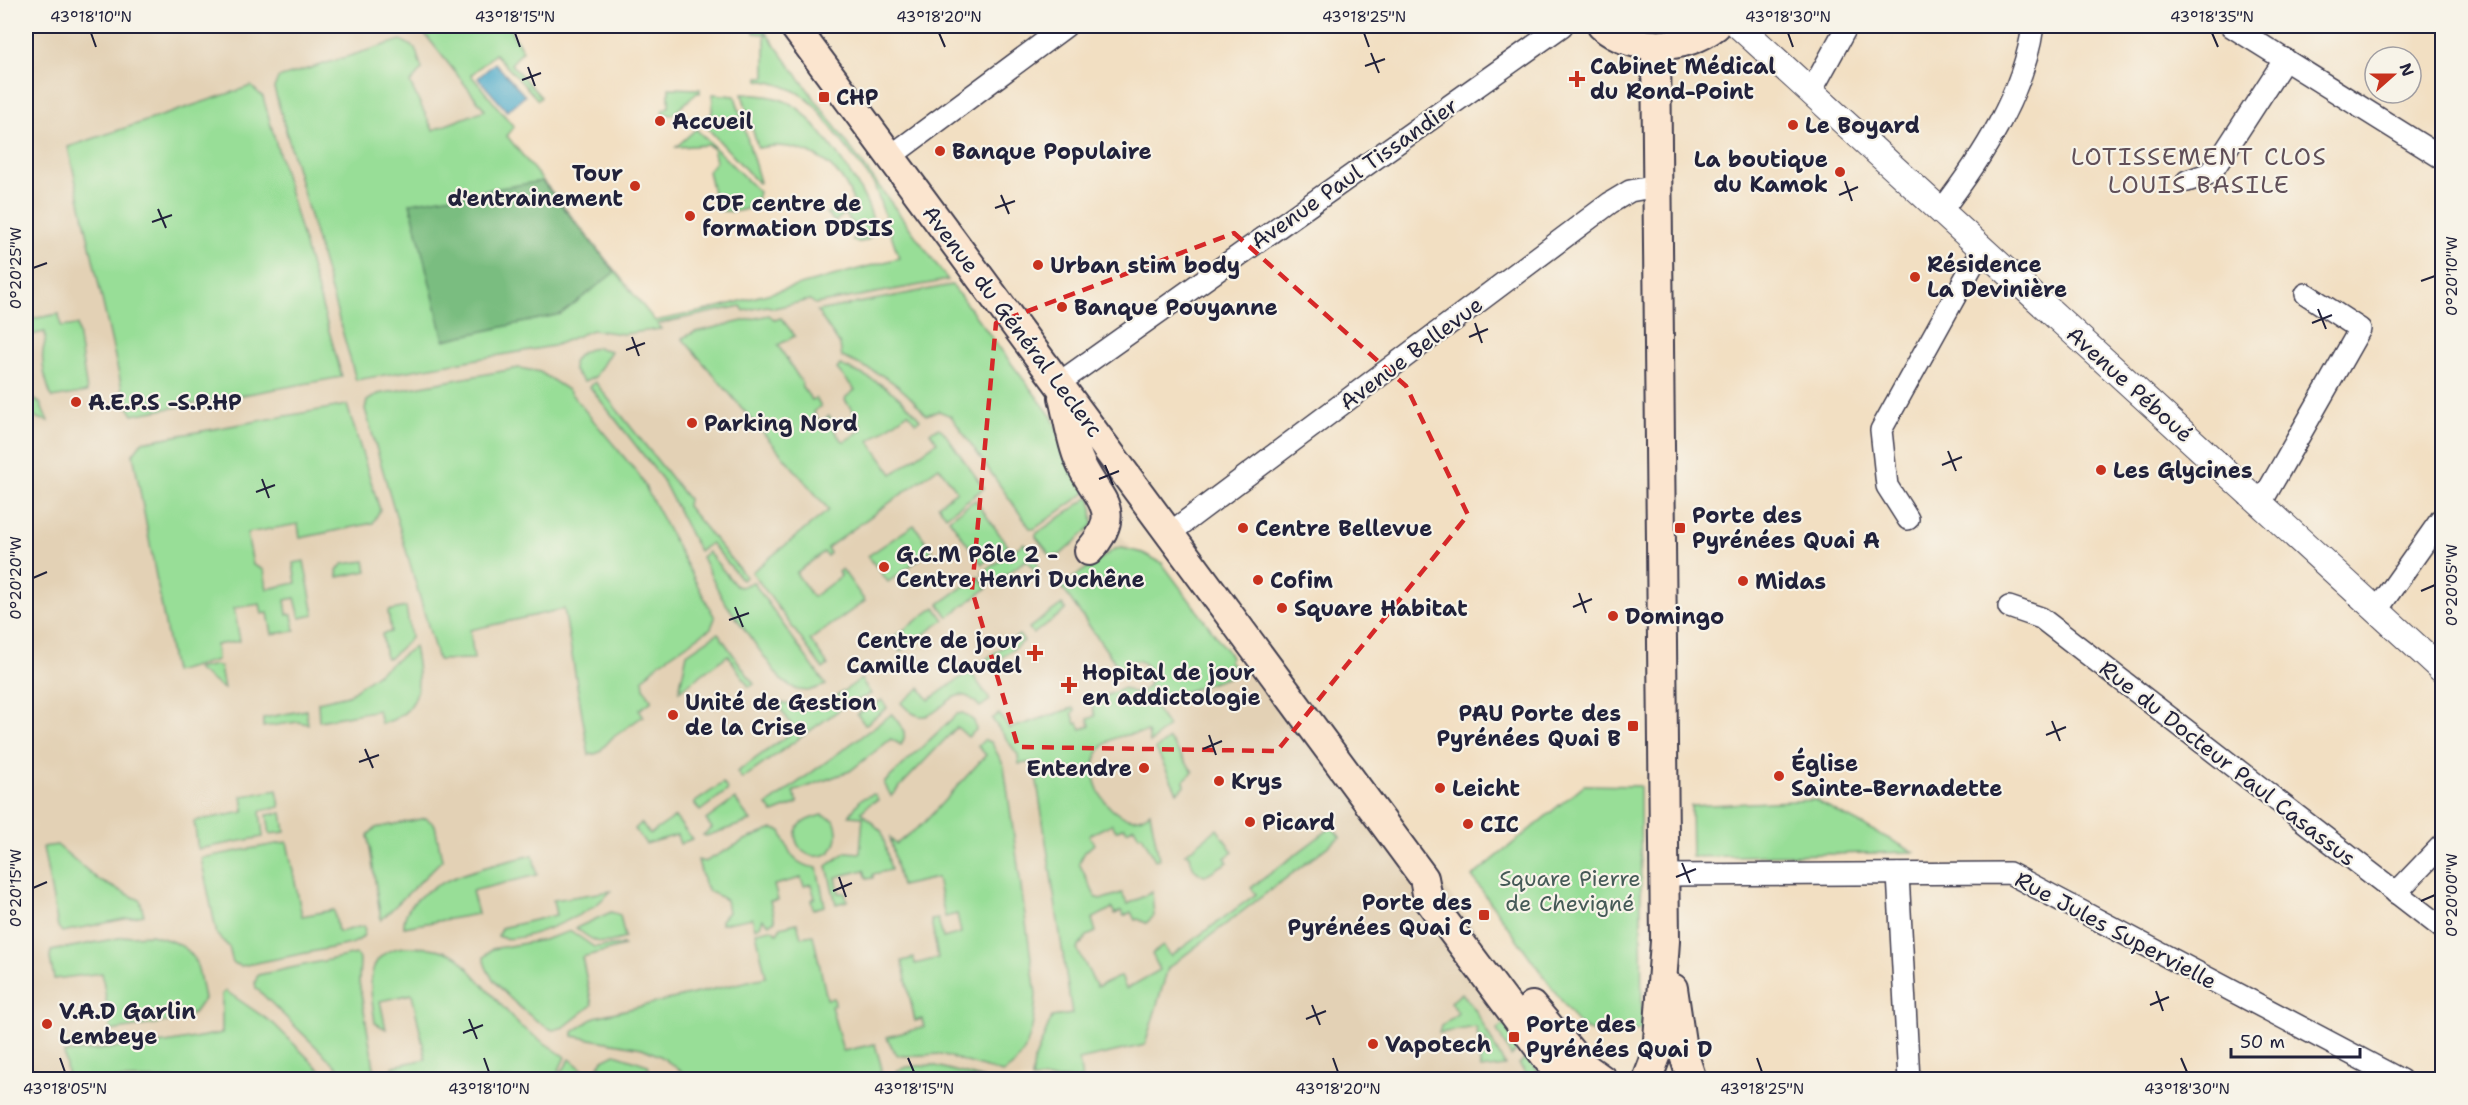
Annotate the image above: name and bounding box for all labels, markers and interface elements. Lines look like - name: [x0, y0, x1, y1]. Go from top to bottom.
- text: 43°18'10"N: [50, 7, 132, 27]
- text: 43°18'15"N: [475, 7, 555, 27]
- text: 43°18'20"N: [896, 7, 982, 27]
- text: 43°18'25"N: [1322, 7, 1406, 27]
- text: 43°18'30"N: [1745, 7, 1831, 27]
- text: 43°18'35"N: [2170, 7, 2254, 27]
- north arrow: [2363, 45, 2423, 105]
- place label: Cabinet Médical du Rond-Point: [1590, 52, 1776, 106]
- text: N: [2394, 60, 2419, 79]
- marker: Cabinet Médical du Rond-Point: [1568, 70, 1586, 88]
- place label: CHP: [836, 83, 879, 112]
- marker: CHP: [817, 90, 831, 104]
- street label: Avenue Paul Tissandier: [1245, 91, 1464, 256]
- place label: Accueil: [672, 107, 754, 136]
- place label: Le Boyard: [1805, 111, 1920, 140]
- marker: Accueil: [653, 114, 667, 128]
- marker: Le Boyard: [1786, 118, 1800, 132]
- place label: Banque Populaire: [952, 137, 1152, 166]
- district label: LOTISSEMENT CLOS LOUIS BASILE: [2071, 141, 2327, 201]
- marker: Banque Populaire: [933, 144, 947, 158]
- place label: La boutique du Kamok: [1694, 145, 1828, 199]
- place label: Tour d'entrainement: [447, 159, 623, 213]
- marker: La boutique du Kamok: [1833, 165, 1847, 179]
- marker: Tour d'entrainement: [628, 179, 642, 193]
- place label: CDF centre de formation DDSIS: [702, 189, 893, 243]
- street label: Avenue du Général Leclerc: [916, 200, 1109, 443]
- marker: CDF centre de formation DDSIS: [683, 209, 697, 223]
- text: 0°20'25"W: [6, 227, 26, 309]
- text: 0°20'10"W: [2442, 236, 2462, 316]
- place label: Résidence La Devinière: [1927, 250, 2067, 304]
- place label: Urban stim body: [1050, 251, 1240, 280]
- marker: Urban stim body: [1031, 258, 1045, 272]
- marker: Résidence La Devinière: [1908, 270, 1922, 284]
- street label: Avenue Bellevue: [1334, 290, 1489, 417]
- place label: Banque Pouyanne: [1074, 293, 1278, 322]
- marker: Banque Pouyanne: [1055, 300, 1069, 314]
- street label: Avenue Péboué: [2060, 320, 2199, 449]
- place label: A.E.P.S -S.P.HP: [88, 388, 242, 417]
- marker: A.E.P.S -S.P.HP: [69, 395, 83, 409]
- place label: Parking Nord: [704, 409, 858, 438]
- marker: Parking Nord: [685, 416, 699, 430]
- place label: Les Glycines: [2113, 456, 2253, 485]
- marker: Les Glycines: [2094, 463, 2108, 477]
- place label: Porte des Pyrénées Quai A: [1692, 501, 1880, 555]
- place label: Centre Bellevue: [1255, 514, 1432, 543]
- marker: Centre Bellevue: [1236, 521, 1250, 535]
- marker: Porte des Pyrénées Quai A: [1673, 521, 1687, 535]
- text: 0°20'20"W: [6, 536, 26, 620]
- place label: G.C.M Pôle 2 - Centre Henri Duchêne: [896, 540, 1145, 594]
- text: 0°20'05"W: [2442, 544, 2462, 626]
- marker: G.C.M Pôle 2 - Centre Henri Duchêne: [877, 560, 891, 574]
- place label: Cofim: [1270, 566, 1333, 595]
- place label: Midas: [1755, 567, 1826, 596]
- marker: Cofim: [1251, 573, 1265, 587]
- marker: Midas: [1736, 574, 1750, 588]
- place label: Square Habitat: [1294, 594, 1468, 623]
- marker: Square Habitat: [1275, 601, 1289, 615]
- place label: Domingo: [1625, 602, 1724, 631]
- marker: Domingo: [1606, 609, 1620, 623]
- place label: Centre de jour Camille Claudel: [846, 626, 1022, 680]
- marker: Centre de jour Camille Claudel: [1026, 644, 1044, 662]
- street label: Rue du Docteur Paul Casassus: [2093, 654, 2362, 873]
- place label: Hopital de jour en addictologie: [1082, 658, 1261, 712]
- marker: Hopital de jour en addictologie: [1060, 676, 1078, 694]
- place label: Unité de Gestion de la Crise: [685, 688, 877, 742]
- place label: PAU Porte des Pyrénées Quai B: [1436, 699, 1621, 753]
- marker: Unité de Gestion de la Crise: [666, 708, 680, 722]
- marker: PAU Porte des Pyrénées Quai B: [1626, 719, 1640, 733]
- place label: Église Sainte-Bernadette: [1791, 747, 2002, 803]
- place label: Entendre: [1026, 754, 1132, 783]
- marker: Entendre: [1137, 761, 1151, 775]
- place label: Krys: [1231, 767, 1282, 796]
- marker: Église Sainte-Bernadette: [1772, 769, 1786, 783]
- marker: Krys: [1212, 774, 1226, 788]
- place label: Leicht: [1452, 774, 1520, 803]
- marker: Leicht: [1433, 781, 1447, 795]
- place label: Picard: [1262, 808, 1335, 837]
- place label: CIC: [1480, 810, 1519, 839]
- marker: Picard: [1243, 815, 1257, 829]
- marker: CIC: [1461, 817, 1475, 831]
- text: 0°20'15"W: [6, 849, 26, 927]
- text: 0°20'00"W: [2442, 853, 2462, 937]
- park label: Square Pierre de Chevigné: [1499, 864, 1641, 918]
- street label: Rue Jules Supervielle: [2010, 865, 2222, 996]
- place label: Porte des Pyrénées Quai C: [1288, 888, 1472, 942]
- marker: Porte des Pyrénées Quai C: [1477, 908, 1491, 922]
- place label: V.A.D Garlin Lembeye: [59, 997, 196, 1051]
- place label: Porte des Pyrénées Quai D: [1526, 1010, 1712, 1064]
- marker: V.A.D Garlin Lembeye: [40, 1017, 54, 1031]
- scale bar: [2231, 1021, 2360, 1059]
- place label: Vapotech: [1385, 1030, 1491, 1059]
- marker: Porte des Pyrénées Quai D: [1507, 1030, 1521, 1044]
- text: 50 m: [2240, 1030, 2285, 1054]
- marker: Vapotech: [1366, 1037, 1380, 1051]
- text: 43°18'05"N: [23, 1079, 107, 1099]
- text: 43°18'10"N: [448, 1079, 530, 1099]
- text: 43°18'15"N: [874, 1079, 954, 1099]
- text: 43°18'20"N: [1295, 1079, 1381, 1099]
- text: 43°18'25"N: [1720, 1079, 1804, 1099]
- text: 43°18'30"N: [2144, 1079, 2230, 1099]

